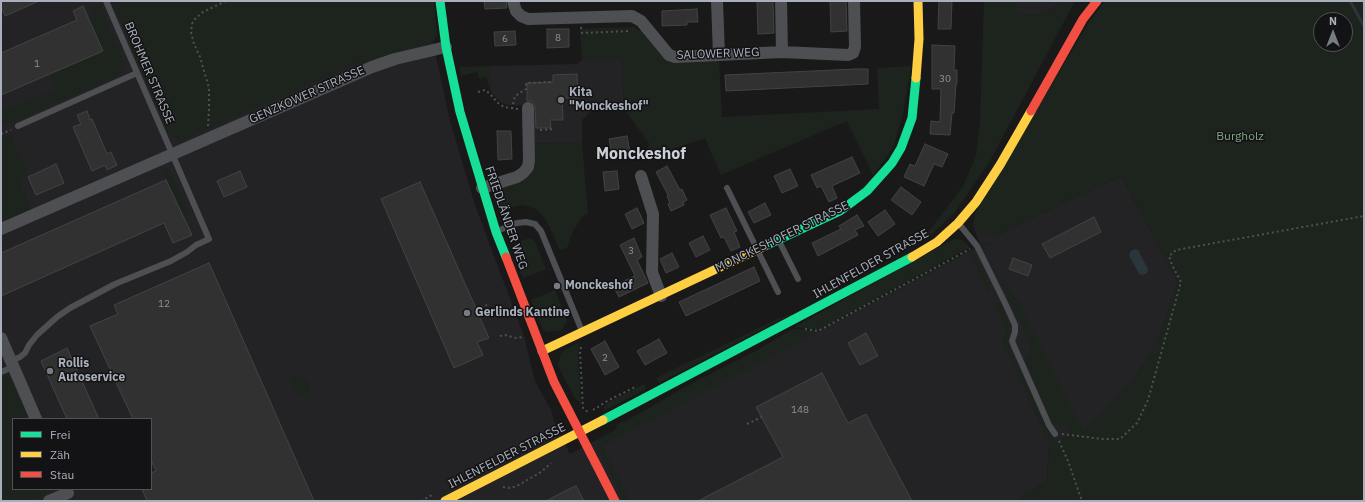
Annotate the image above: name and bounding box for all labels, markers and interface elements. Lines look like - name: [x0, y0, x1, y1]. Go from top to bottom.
- north arrow: [1313, 12, 1353, 52]
- text: N: [1329, 14, 1337, 28]
- street label: BROHMER STRASSE: [121, 20, 177, 126]
- house number: 8: [555, 32, 561, 44]
- house number: 6: [502, 33, 508, 45]
- street label: SALOWER WEG: [676, 45, 760, 63]
- house number: 1: [34, 58, 40, 70]
- street label: GENZKOWER STRASSE: [247, 63, 367, 127]
- house number: 30: [939, 73, 951, 85]
- place label: Kita "Monckeshof": [569, 86, 649, 114]
- marker: Kita "Monckeshof": [556, 95, 566, 105]
- park label: Burgholz: [1216, 130, 1264, 144]
- district label: Monckeshof: [596, 144, 686, 164]
- street label: FRIEDLÄNDER WEG: [482, 164, 530, 272]
- street label: MONCKESHOFER STRASSE: [713, 198, 851, 276]
- street label: IHLENFELDER STRASSE: [811, 226, 931, 302]
- house number: 3: [628, 245, 634, 257]
- place label: Monckeshof: [565, 279, 633, 293]
- marker: Monckeshof: [552, 281, 562, 291]
- house number: 12: [158, 298, 170, 310]
- place label: Gerlinds Kantine: [475, 306, 570, 320]
- marker: Gerlinds Kantine: [462, 308, 472, 318]
- house number: 2: [602, 352, 608, 364]
- place label: Rollis Autoservice: [58, 357, 125, 385]
- marker: Rollis Autoservice: [45, 366, 55, 376]
- house number: 148: [791, 404, 809, 416]
- legend: [12, 418, 152, 490]
- street label: IHLENFELDER STRASSE: [446, 420, 568, 492]
- text: Frei: [50, 427, 70, 442]
- text: Zäh: [50, 447, 70, 462]
- text: Stau: [50, 467, 74, 482]

